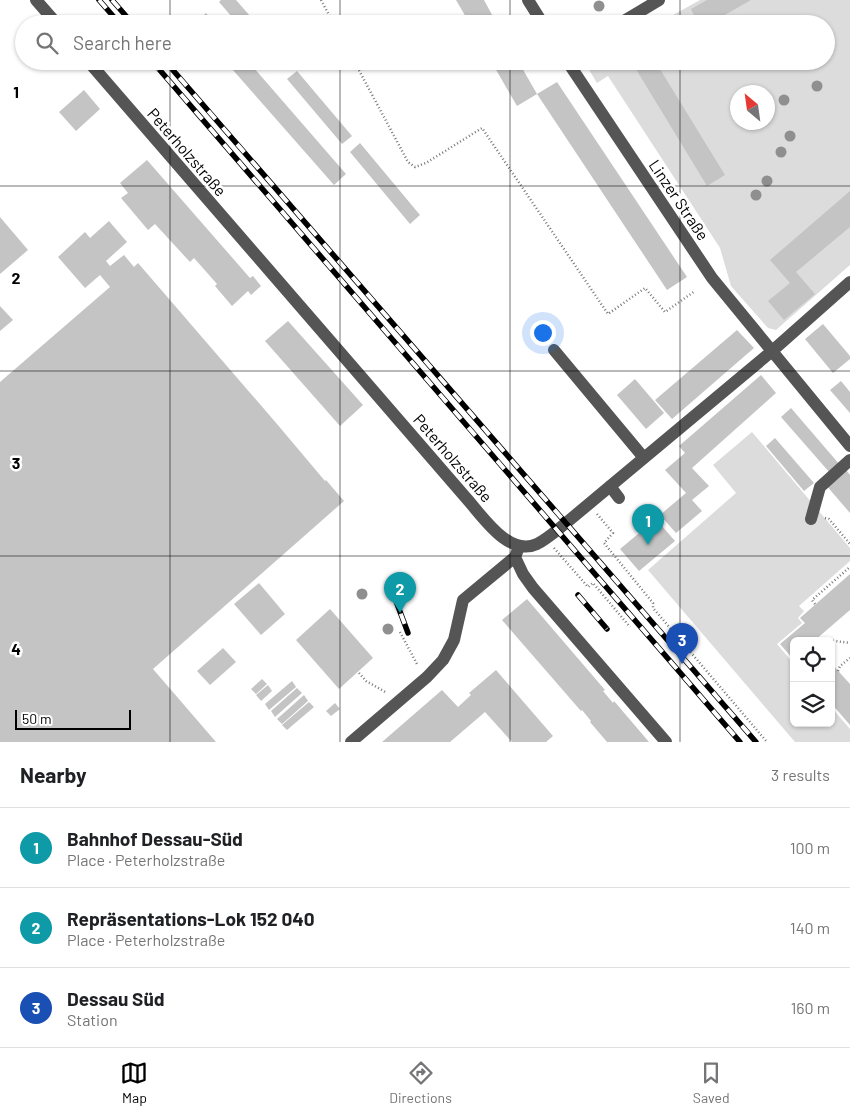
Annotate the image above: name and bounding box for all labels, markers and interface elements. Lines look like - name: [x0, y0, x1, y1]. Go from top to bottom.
- search box: [15, 15, 835, 70]
- icon: search: [33, 29, 61, 57]
- text: Search here: [73, 31, 172, 54]
- text: 1: [13, 82, 19, 101]
- north arrow: [730, 85, 775, 130]
- street label: Peterholzstraße: [144, 104, 231, 200]
- street label: Linzer Straße: [646, 156, 713, 244]
- text: 2: [12, 268, 21, 287]
- your location: [530, 320, 556, 346]
- street label: Peterholzstraße: [410, 410, 497, 506]
- text: 3: [12, 453, 20, 472]
- pin: 1: [632, 504, 664, 545]
- pin: 2: [384, 572, 416, 613]
- pin: 3: [666, 623, 698, 664]
- map controls: [790, 637, 835, 727]
- button: locate: [790, 637, 835, 682]
- text: 4: [11, 639, 21, 658]
- button: layers: [790, 682, 835, 727]
- scale bar: [15, 707, 131, 730]
- text: 50 m: [22, 710, 51, 727]
- text: Nearby: [20, 762, 86, 787]
- text: 3 results: [771, 765, 830, 784]
- text: Bahnhof Dessau-Süd: [67, 827, 243, 850]
- text: 1: [33, 838, 39, 857]
- text: 100 m: [790, 838, 830, 857]
- text: Place · Peterholzstraße: [67, 850, 225, 869]
- text: Repräsentations-Lok 152 040: [67, 907, 315, 930]
- text: 2: [32, 918, 40, 937]
- text: 140 m: [790, 918, 830, 937]
- text: Place · Peterholzstraße: [67, 930, 225, 949]
- text: Dessau Süd: [67, 987, 165, 1010]
- text: 3: [32, 998, 40, 1017]
- text: 160 m: [791, 998, 830, 1017]
- text: Station: [67, 1010, 118, 1029]
- tab: Map: [120, 1059, 148, 1106]
- tab: Directions: [389, 1059, 452, 1106]
- tab: Saved: [693, 1059, 730, 1106]

